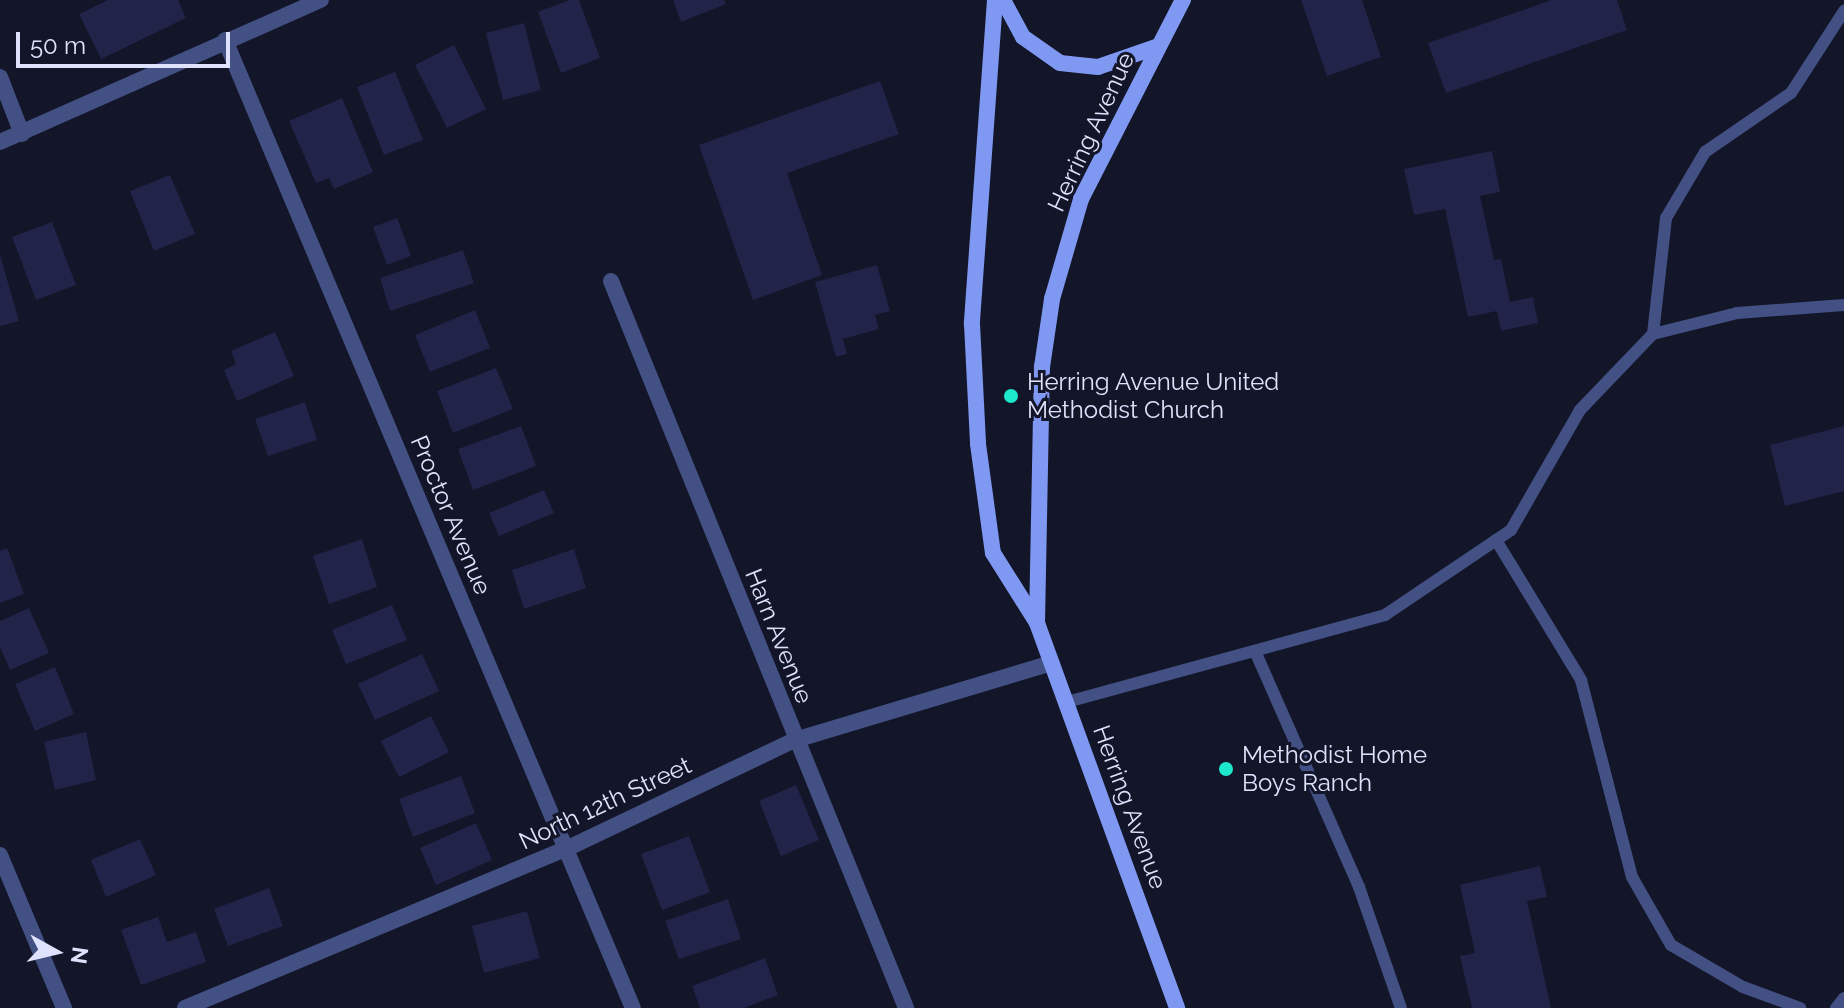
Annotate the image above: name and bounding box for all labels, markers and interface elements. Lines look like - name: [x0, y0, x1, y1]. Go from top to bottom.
- scale bar: [20, 16, 234, 66]
- text: 50 m: [30, 31, 86, 60]
- street label: Herring Avenue: [1041, 48, 1141, 216]
- place label: Herring Avenue United Methodist Church: [1027, 368, 1280, 424]
- marker: Herring Avenue United Methodist Church: [1002, 387, 1020, 405]
- street label: Proctor Avenue: [404, 431, 498, 599]
- street label: Harn Avenue: [739, 564, 819, 708]
- street label: Herring Avenue: [1087, 721, 1173, 893]
- place label: Methodist Home Boys Ranch: [1242, 741, 1427, 797]
- street label: North 12th Street: [514, 751, 696, 855]
- marker: Methodist Home Boys Ranch: [1217, 760, 1235, 778]
- north arrow: [16, 912, 96, 992]
- text: N: [66, 945, 94, 965]

